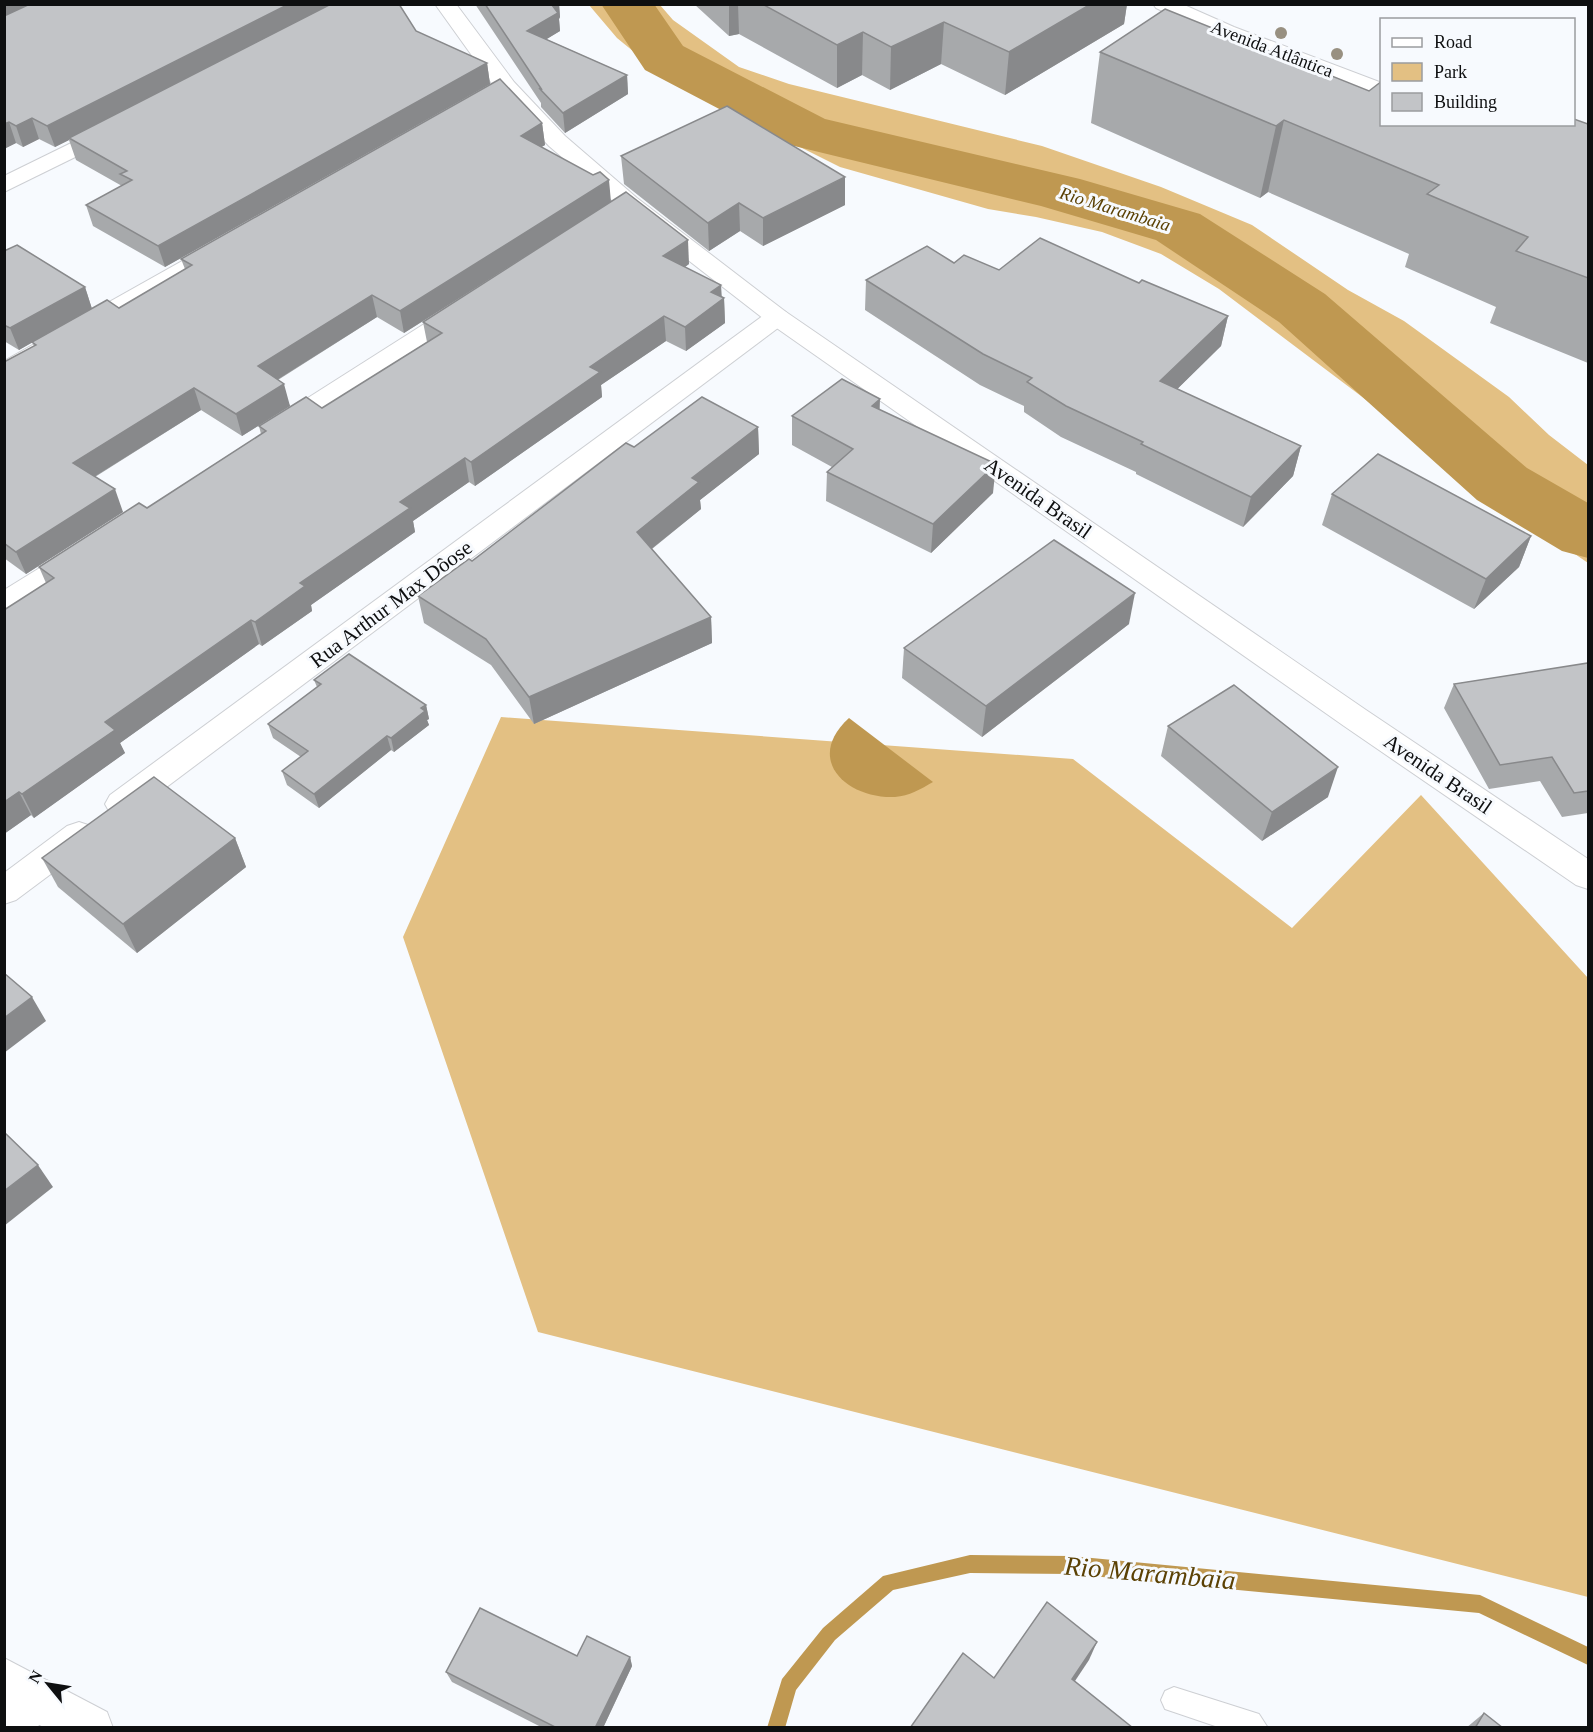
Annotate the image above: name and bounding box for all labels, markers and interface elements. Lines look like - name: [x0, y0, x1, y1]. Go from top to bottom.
- street label: Avenida Atlântica: [1208, 17, 1336, 81]
- legend: [1380, 18, 1575, 126]
- text: Road: [1434, 32, 1472, 52]
- text: Park: [1434, 62, 1467, 82]
- text: Building: [1434, 92, 1497, 112]
- water label: Rio Marambaia: [1056, 182, 1173, 235]
- street label: Avenida Brasil: [980, 452, 1096, 544]
- street label: Rua Arthur Max Dôose: [305, 535, 477, 673]
- street label: Avenida Brasil: [1379, 729, 1497, 819]
- water label: Rio Marambaia: [1062, 1550, 1237, 1595]
- north arrow: [18, 1654, 78, 1714]
- text: N: [25, 1667, 46, 1686]

